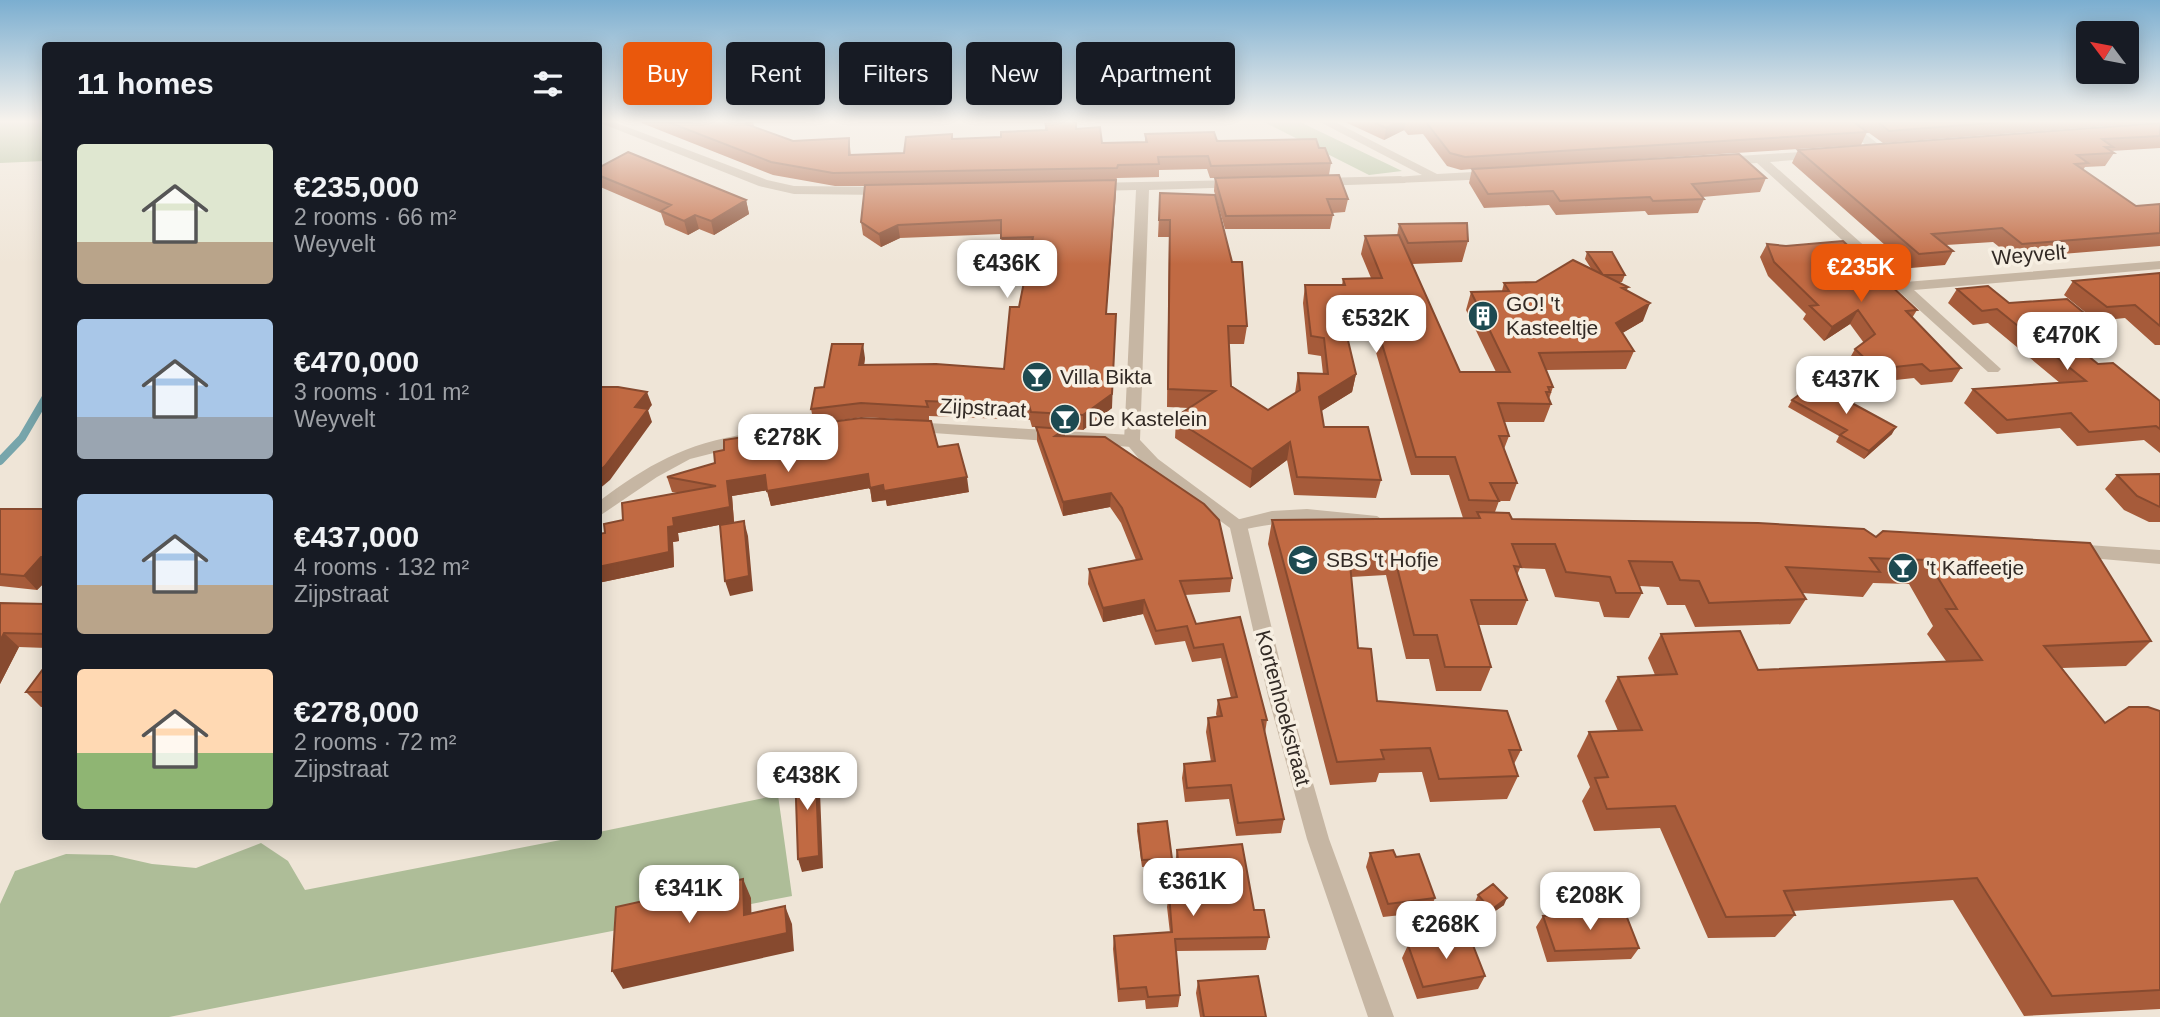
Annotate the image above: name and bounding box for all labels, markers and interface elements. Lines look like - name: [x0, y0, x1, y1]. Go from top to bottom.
- north arrow: [2076, 21, 2138, 84]
- map controls: [2076, 21, 2139, 84]
- chip: Buy: [623, 42, 712, 105]
- chip: Rent: [726, 42, 825, 105]
- chip: Filters: [839, 42, 952, 105]
- chip: New: [966, 42, 1062, 105]
- chip: Apartment: [1076, 42, 1235, 105]
- icon: filters: [529, 65, 567, 103]
- text: 11 homes: [77, 67, 214, 100]
- text: €235,000: [294, 170, 419, 203]
- icon: home: [133, 172, 217, 256]
- text: 2 rooms · 66 m²: [294, 204, 456, 230]
- text: Weyvelt: [294, 231, 375, 257]
- pin: €436K: [958, 240, 1056, 300]
- street label: Weyvelt: [1991, 240, 2067, 269]
- pin: €235K: [1812, 244, 1910, 304]
- text: €436K: [973, 250, 1041, 276]
- text: €235K: [1827, 254, 1895, 280]
- place label: GO! 't Kasteeltje: [1506, 292, 1598, 339]
- pin: €532K: [1327, 296, 1425, 355]
- building icon: GO! 't Kasteeltje: [1466, 299, 1500, 333]
- text: €532K: [1342, 305, 1410, 331]
- pin: €470K: [2018, 312, 2116, 372]
- text: €470K: [2033, 322, 2101, 348]
- text: €470,000: [294, 345, 419, 378]
- icon: home: [133, 347, 217, 431]
- pin: €437K: [1797, 356, 1895, 416]
- bar icon: Villa Bikta: [1020, 360, 1054, 394]
- place label: Villa Bikta: [1060, 365, 1152, 388]
- text: €437K: [1812, 366, 1880, 392]
- text: 3 rooms · 101 m²: [294, 379, 469, 405]
- street label: Zijpstraat: [939, 394, 1027, 421]
- bar icon: De Kastelein: [1048, 402, 1082, 436]
- text: Weyvelt: [294, 406, 375, 432]
- place label: De Kastelein: [1088, 407, 1207, 430]
- pin: €278K: [739, 414, 837, 474]
- text: €278K: [754, 424, 822, 450]
- text: €437,000: [294, 520, 419, 553]
- icon: home: [133, 522, 217, 606]
- school or university icon: SBS 't Hofje: [1286, 543, 1320, 577]
- place label: SBS 't Hofje: [1326, 548, 1439, 571]
- bar icon: 't Kaffeetje: [1886, 551, 1920, 585]
- text: 4 rooms · 132 m²: [294, 554, 469, 580]
- place label: 't Kaffeetje: [1926, 556, 2024, 579]
- text: Zijpstraat: [294, 581, 389, 607]
- street label: Kortenhoekstraat: [1252, 628, 1315, 788]
- text: €278,000: [294, 695, 419, 728]
- icon: home: [133, 697, 217, 781]
- text: 2 rooms · 72 m²: [294, 729, 456, 755]
- pin: €438K: [758, 752, 856, 812]
- text: Zijpstraat: [294, 756, 389, 782]
- text: €438K: [773, 762, 841, 788]
- pin: €361K: [1144, 858, 1242, 918]
- pin: €341K: [640, 866, 738, 925]
- text: €361K: [1159, 868, 1227, 894]
- pin: €208K: [1541, 872, 1639, 932]
- text: €341K: [655, 875, 723, 901]
- text: €208K: [1556, 882, 1624, 908]
- pin: €268K: [1397, 902, 1495, 961]
- text: €268K: [1412, 911, 1480, 937]

